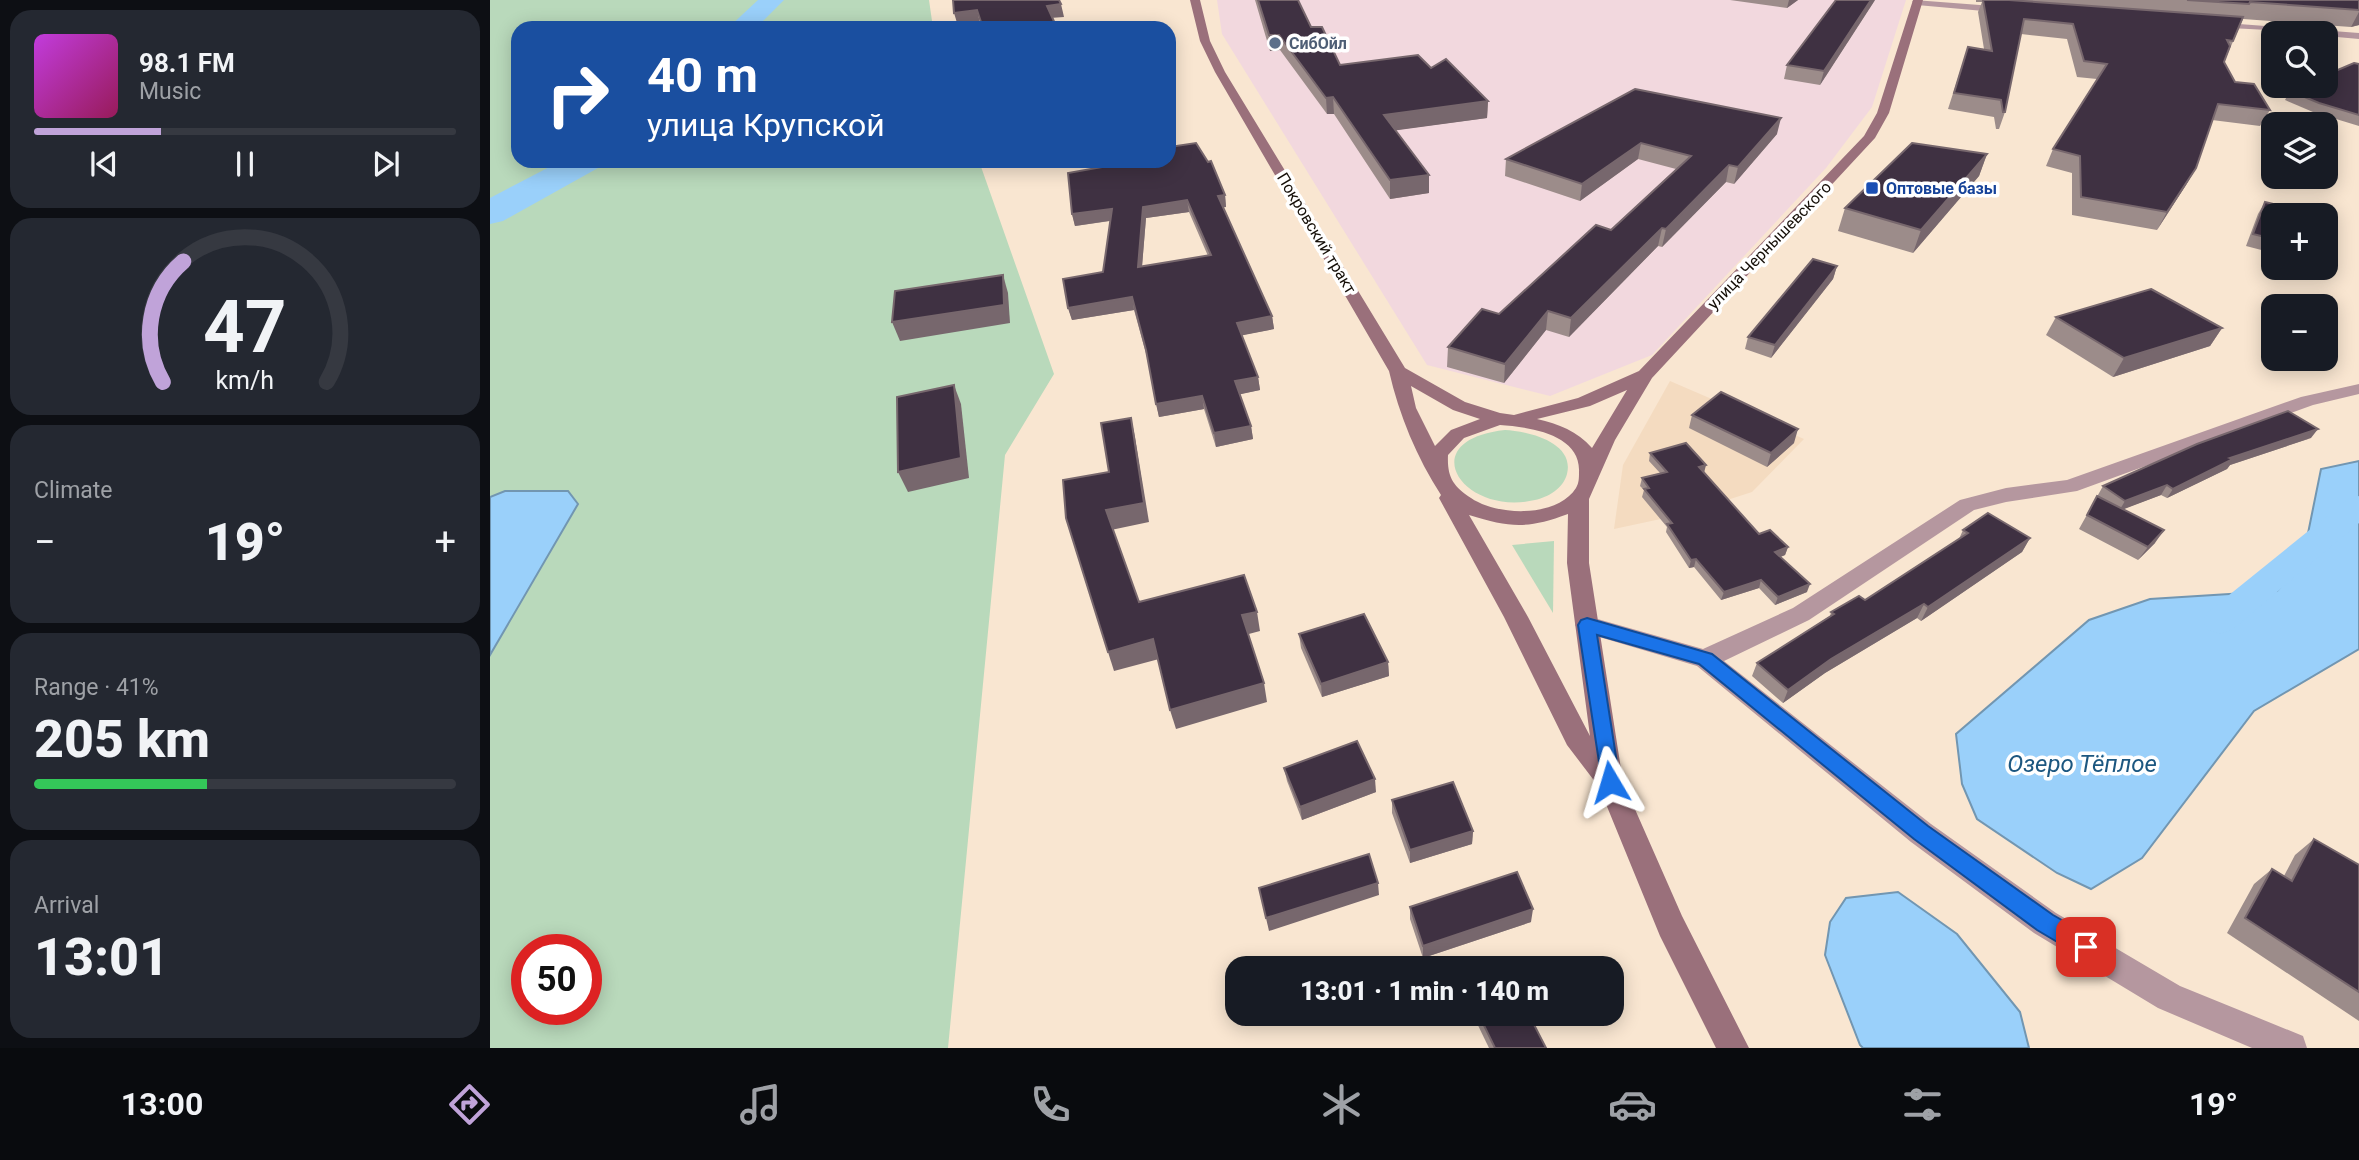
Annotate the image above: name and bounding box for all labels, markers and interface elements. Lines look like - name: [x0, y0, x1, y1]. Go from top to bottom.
- map controls: [2261, 21, 2338, 371]
- button: search: [2261, 21, 2338, 98]
- place label: СибОйл: [1289, 34, 1347, 53]
- marker: СибОйл: [1267, 35, 1283, 51]
- text: 40 m: [647, 47, 758, 104]
- text: 98.1 FM: [139, 48, 235, 78]
- icon: right: [532, 49, 623, 140]
- text: Music: [139, 78, 201, 105]
- text: улица Крупской: [647, 106, 885, 144]
- button: layers: [2261, 112, 2338, 189]
- icon: previous: [85, 145, 123, 183]
- icon: pause: [226, 145, 264, 183]
- icon: next: [367, 145, 405, 183]
- street label: Покровский тракт: [1273, 169, 1360, 297]
- street label: улица Чернышевского: [1703, 178, 1835, 313]
- place label: Оптовые базы: [1886, 179, 1997, 198]
- marker: Оптовые базы: [1864, 180, 1880, 196]
- button: +: [2261, 203, 2338, 280]
- text: 47: [203, 285, 287, 371]
- button: −: [2261, 294, 2338, 371]
- text: km/h: [216, 366, 274, 395]
- text: Climate: [34, 477, 113, 504]
- text: 19°: [205, 512, 285, 573]
- text: −: [34, 520, 56, 564]
- text: +: [434, 520, 456, 564]
- text: Range · 41%: [34, 674, 159, 701]
- text: 205 km: [34, 709, 210, 770]
- position arrow: [1573, 745, 1647, 819]
- water label: Озеро Тёплое: [2007, 750, 2157, 778]
- text: Arrival: [34, 892, 99, 919]
- pin: [2056, 917, 2116, 977]
- text: 13:01: [34, 927, 169, 988]
- icon: arrive: [2067, 928, 2105, 966]
- speed limit sign: 50: [511, 934, 602, 1025]
- text: 13:01 · 1 min · 140 m: [1300, 976, 1549, 1006]
- icon: directions: [445, 1080, 494, 1129]
- icon: music: [736, 1080, 785, 1129]
- icon: phone: [1026, 1080, 1075, 1129]
- icon: climate: [1317, 1080, 1366, 1129]
- icon: car: [1608, 1080, 1657, 1129]
- icon: filters: [1898, 1080, 1947, 1129]
- text: 13:00: [121, 1085, 203, 1123]
- text: 19°: [2189, 1085, 2238, 1123]

